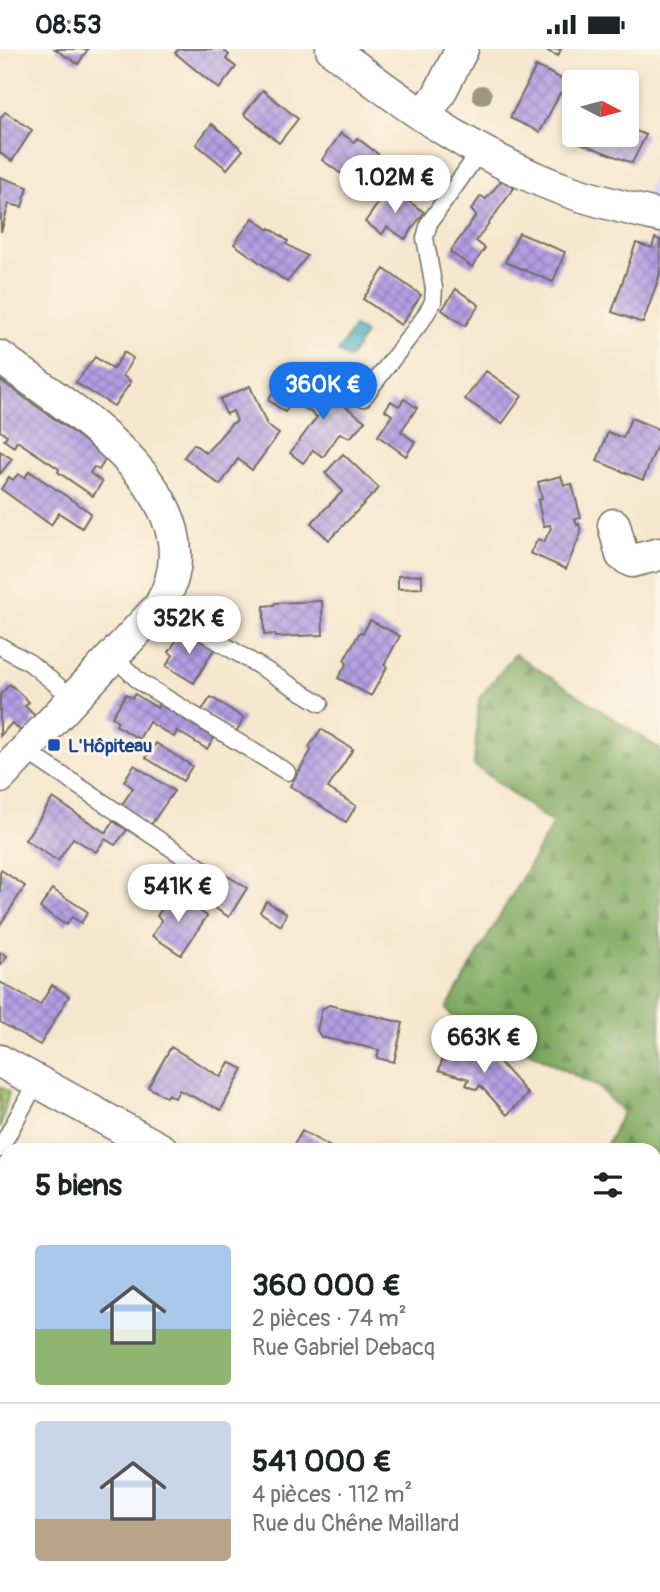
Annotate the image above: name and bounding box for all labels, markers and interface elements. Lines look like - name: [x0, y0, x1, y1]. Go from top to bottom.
- text: 08:53: [35, 9, 101, 41]
- north arrow: [562, 70, 639, 147]
- map controls: [562, 70, 639, 147]
- pin: 1.02M €: [330, 155, 460, 215]
- text: 1.02M €: [355, 163, 435, 192]
- pin: 360K €: [266, 363, 380, 422]
- text: 360K €: [285, 370, 361, 399]
- pin: 352K €: [132, 597, 246, 656]
- text: 352K €: [153, 604, 225, 633]
- place label: L'Hôpiteau: [68, 734, 152, 758]
- marker: L'Hôpiteau: [46, 737, 62, 753]
- pin: 541K €: [121, 865, 235, 924]
- text: 541K €: [144, 872, 212, 901]
- pin: 663K €: [427, 1016, 541, 1075]
- text: 663K €: [447, 1023, 521, 1052]
- icon: filters: [589, 1166, 627, 1204]
- text: 5 biens: [35, 1167, 122, 1204]
- text: 360 000 €: [252, 1267, 401, 1304]
- icon: home: [91, 1273, 175, 1357]
- text: 2 pièces · 74 m²: [252, 1304, 407, 1333]
- text: Rue Gabriel Debacq: [252, 1333, 435, 1362]
- text: 541 000 €: [252, 1443, 392, 1480]
- icon: home: [91, 1449, 175, 1533]
- text: 4 pièces · 112 m²: [252, 1480, 412, 1509]
- text: Rue du Chêne Maillard: [252, 1509, 460, 1538]

